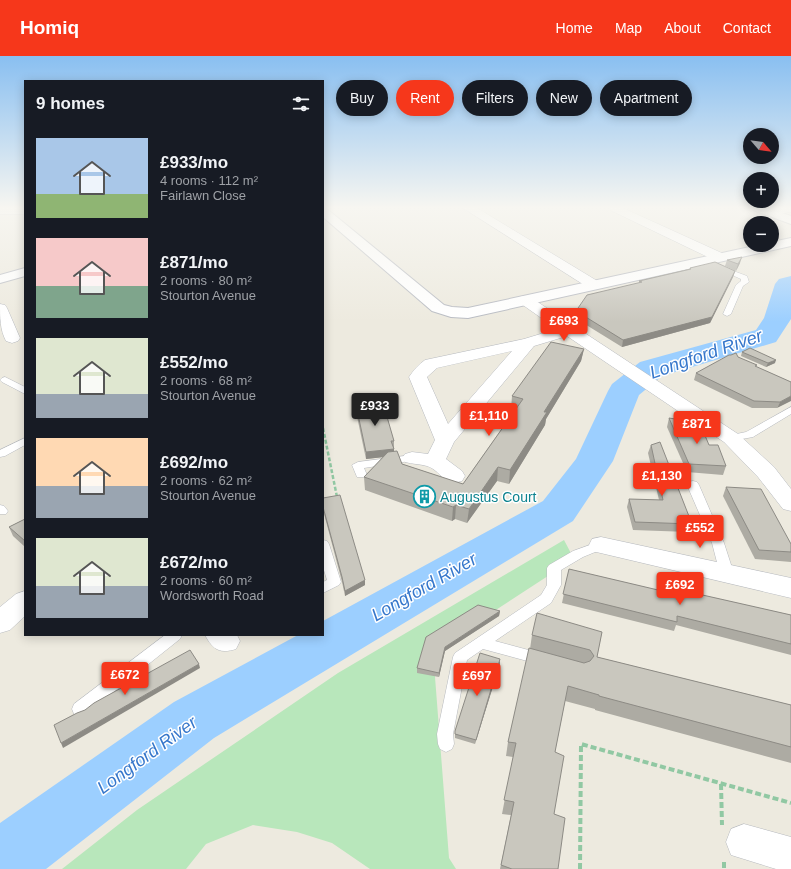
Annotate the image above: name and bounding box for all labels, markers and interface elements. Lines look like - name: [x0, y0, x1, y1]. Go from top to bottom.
- text: Homiq: [20, 17, 79, 38]
- text: Home: [556, 20, 593, 36]
- text: Map: [615, 20, 642, 36]
- text: About: [664, 20, 701, 36]
- text: Contact: [723, 20, 771, 36]
- chip: Buy: [336, 80, 388, 116]
- chip: Rent: [396, 80, 454, 116]
- chip: Filters: [462, 80, 528, 116]
- chip: New: [536, 80, 592, 116]
- chip: Apartment: [600, 80, 692, 116]
- icon: filters: [290, 93, 312, 115]
- text: 9 homes: [36, 94, 105, 113]
- north arrow: [743, 128, 779, 164]
- map controls: [743, 128, 779, 252]
- text: £933/mo: [160, 153, 228, 172]
- icon: home: [68, 154, 116, 202]
- button: +: [743, 172, 779, 208]
- text: 4 rooms · 112 m²: [160, 173, 258, 188]
- text: Fairlawn Close: [160, 188, 246, 203]
- button: −: [743, 216, 779, 252]
- text: £871/mo: [160, 253, 228, 272]
- icon: home: [68, 254, 116, 302]
- text: 2 rooms · 80 m²: [160, 273, 252, 288]
- text: Stourton Avenue: [160, 288, 256, 303]
- pin: £693: [540, 308, 588, 342]
- text: £693: [550, 313, 578, 328]
- water label: Longford River: [647, 325, 766, 383]
- text: £552/mo: [160, 353, 228, 372]
- icon: home: [68, 354, 116, 402]
- text: 2 rooms · 68 m²: [160, 373, 252, 388]
- text: Stourton Avenue: [160, 388, 256, 403]
- pin: £933: [351, 393, 399, 427]
- text: £933: [361, 398, 389, 413]
- pin: £1,110: [456, 403, 522, 437]
- text: £1,110: [469, 408, 509, 423]
- pin: £871: [673, 411, 721, 445]
- text: £871: [683, 416, 711, 431]
- text: £692/mo: [160, 453, 228, 472]
- icon: home: [68, 454, 116, 502]
- pin: £1,130: [629, 463, 695, 497]
- text: £1,130: [642, 468, 682, 483]
- text: 2 rooms · 62 m²: [160, 473, 252, 488]
- building icon: Augustus Court: [412, 484, 438, 510]
- text: Stourton Avenue: [160, 488, 256, 503]
- place label: Augustus Court: [440, 489, 537, 505]
- pin: £552: [676, 515, 724, 549]
- text: £552: [686, 520, 714, 535]
- water label: Longford River: [368, 548, 481, 625]
- text: £672/mo: [160, 553, 228, 572]
- icon: home: [68, 554, 116, 602]
- pin: £692: [656, 572, 704, 606]
- text: 2 rooms · 60 m²: [160, 573, 252, 588]
- text: £692: [666, 577, 694, 592]
- text: Wordsworth Road: [160, 588, 264, 603]
- pin: £672: [101, 662, 149, 696]
- pin: £697: [453, 663, 501, 697]
- text: £672: [111, 667, 139, 682]
- text: £697: [463, 668, 491, 683]
- water label: Longford River: [93, 712, 201, 798]

